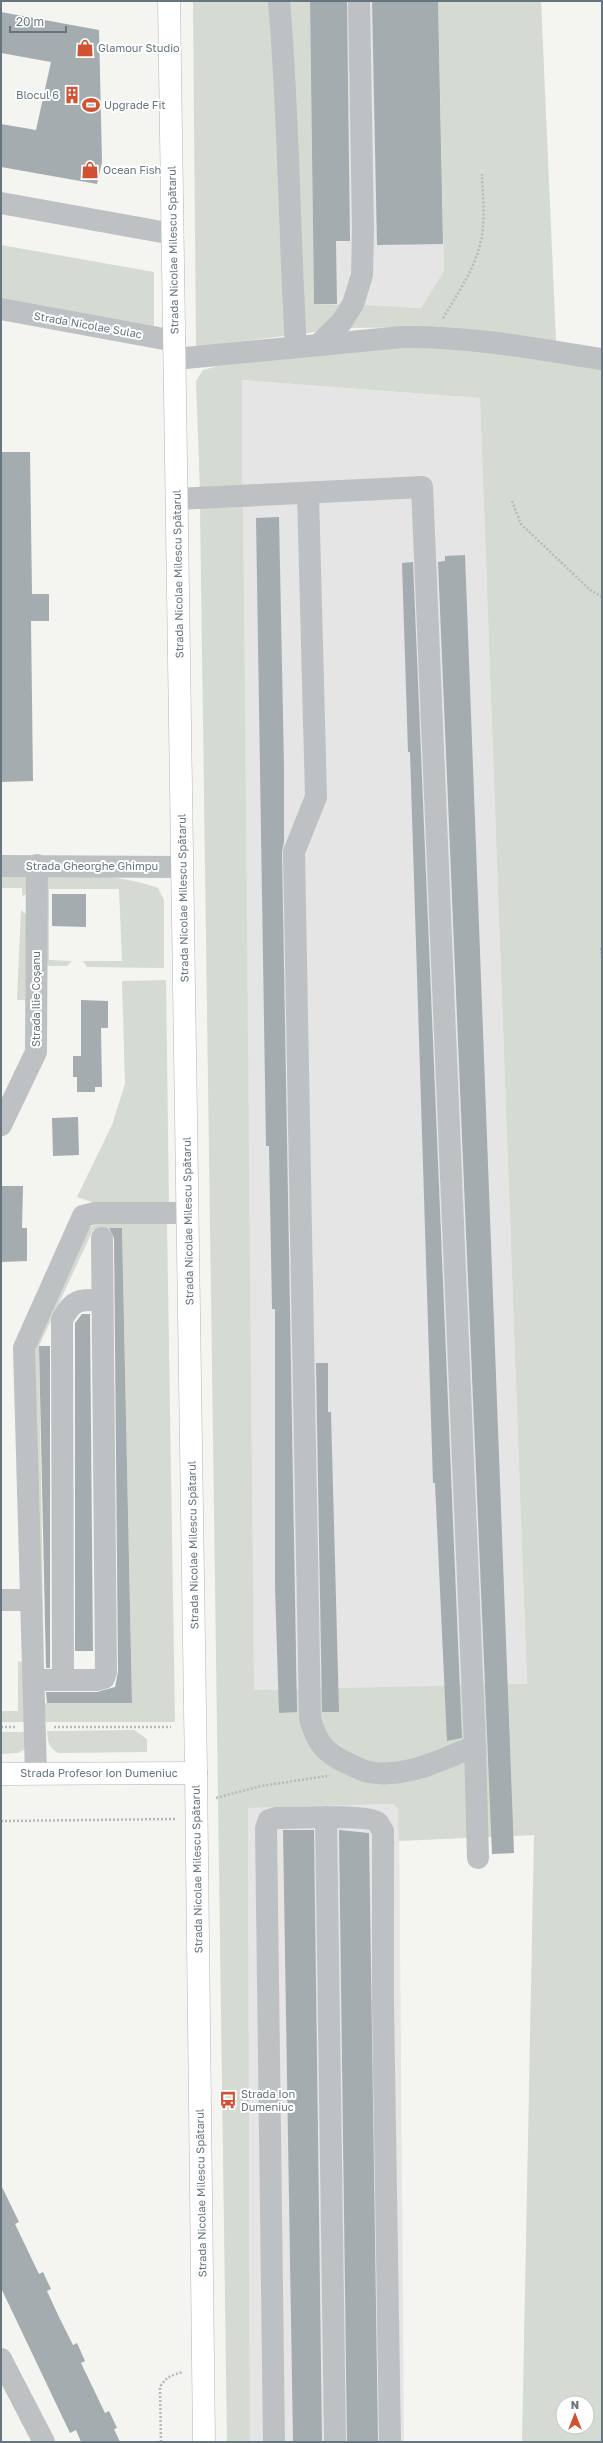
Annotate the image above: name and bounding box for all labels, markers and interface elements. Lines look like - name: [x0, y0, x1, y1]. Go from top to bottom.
- scale bar: [10, 8, 66, 34]
- text: 20 m: [16, 14, 44, 29]
- shop icon: Glamour Studio: [75, 38, 95, 58]
- place label: Glamour Studio: [98, 41, 180, 54]
- building icon: Blocul 6: [62, 85, 82, 105]
- place label: Blocul 6: [16, 88, 59, 101]
- sports icon: Upgrade Fit: [81, 95, 101, 115]
- place label: Upgrade Fit: [104, 98, 166, 111]
- shop icon: Ocean Fish: [80, 160, 100, 180]
- place label: Ocean Fish: [103, 163, 161, 176]
- street label: Strada Nicolae Milescu Spătarul: [165, 165, 180, 334]
- street label: Strada Nicolae Sulac: [33, 309, 143, 340]
- street label: Strada Nicolae Milescu Spătarul: [170, 489, 185, 658]
- street label: Strada Nicolae Milescu Spătarul: [175, 813, 190, 982]
- street label: Strada Gheorghe Ghimpu: [26, 859, 158, 872]
- street label: Strada Ilie Coșanu: [29, 951, 43, 1047]
- street label: Strada Nicolae Milescu Spătarul: [180, 1136, 195, 1305]
- street label: Strada Nicolae Milescu Spătarul: [185, 1460, 200, 1629]
- street label: Strada Profesor Ion Dumeniuc: [20, 1766, 178, 1779]
- street label: Strada Nicolae Milescu Spătarul: [189, 1784, 204, 1953]
- place label: Strada Ion Dumeniuc: [241, 2087, 295, 2113]
- bus stop icon: Strada Ion Dumeniuc: [218, 2090, 238, 2110]
- street label: Strada Nicolae Milescu Spătarul: [193, 2108, 208, 2277]
- north arrow: [555, 2395, 595, 2435]
- text: N: [571, 2398, 579, 2411]

